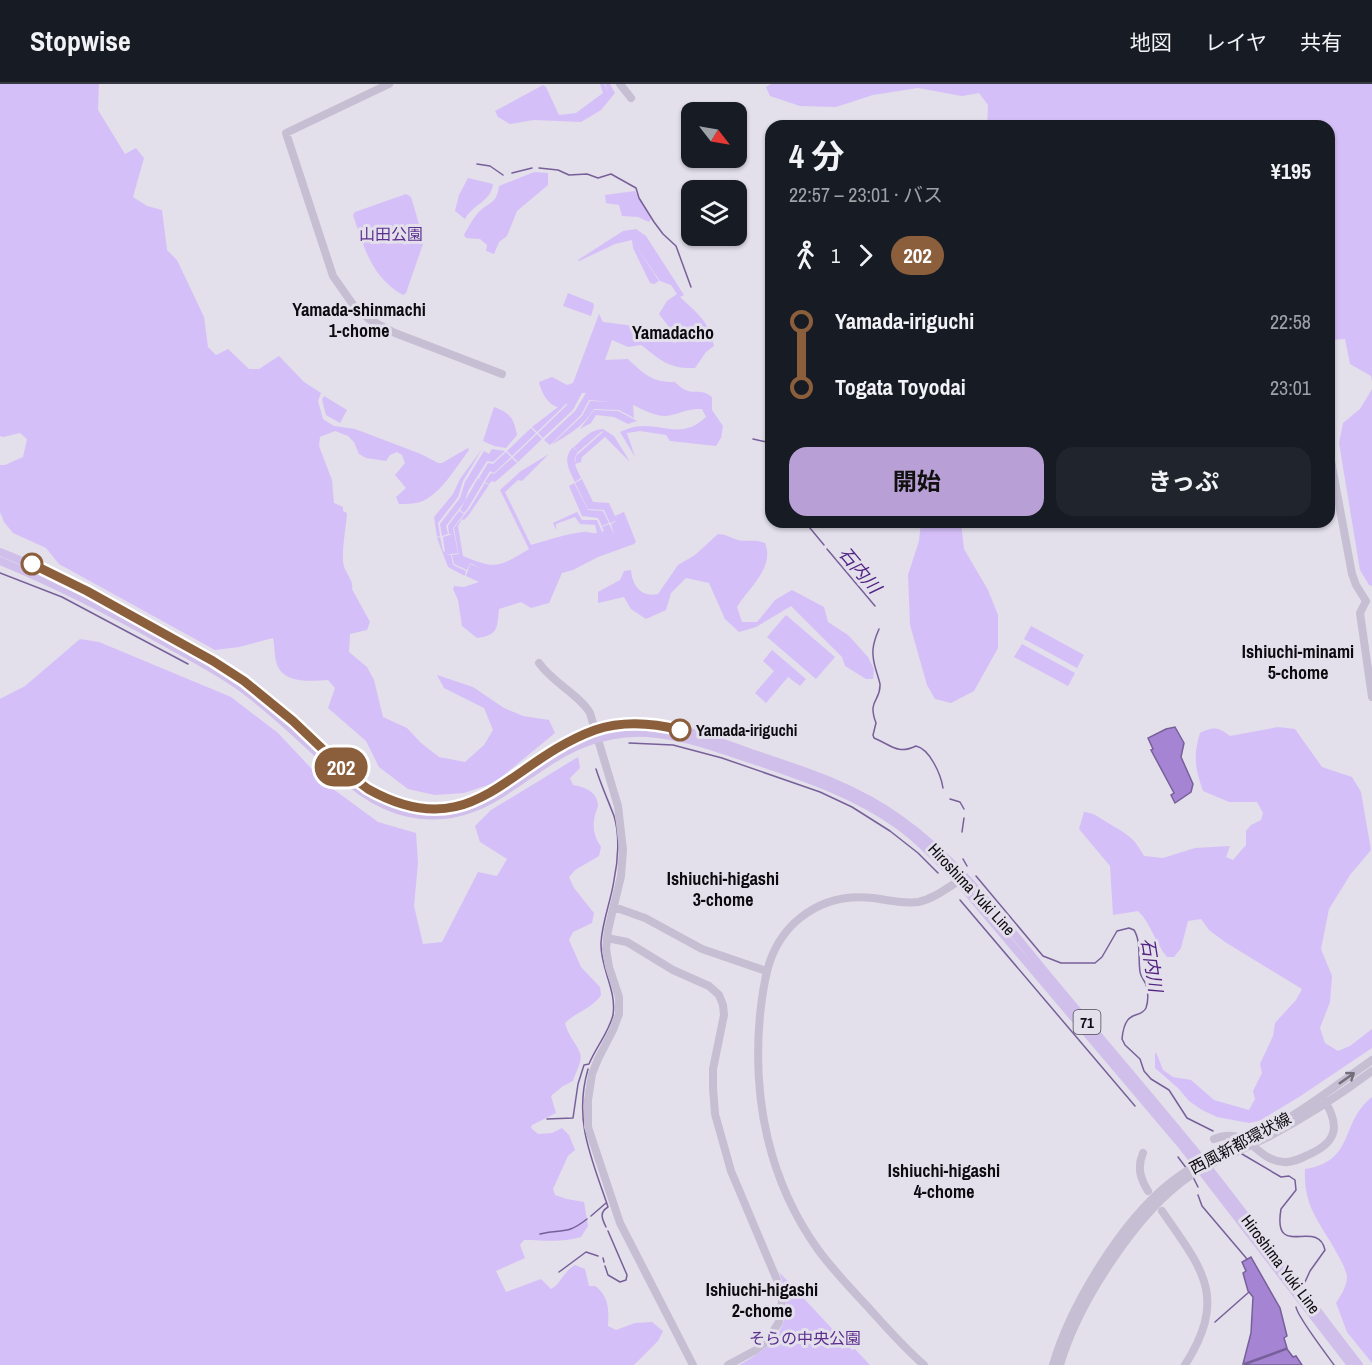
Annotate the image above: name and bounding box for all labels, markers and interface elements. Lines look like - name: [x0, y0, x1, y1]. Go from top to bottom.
- text: Stopwise: [30, 22, 131, 60]
- text: 地図: [1130, 28, 1172, 57]
- text: レイヤ: [1205, 28, 1267, 57]
- text: 共有: [1300, 28, 1342, 57]
- north arrow: [681, 102, 747, 168]
- map controls: [681, 102, 747, 246]
- text: 4 分: [789, 134, 845, 178]
- text: ¥195: [1271, 156, 1311, 186]
- button: layers: [681, 180, 747, 246]
- text: 22:57 – 23:01 · バス: [789, 181, 943, 208]
- park label: 山田公園: [359, 223, 423, 245]
- icon: walk: [789, 239, 822, 272]
- icon: forward: [849, 239, 882, 272]
- text: 202: [903, 241, 932, 270]
- text: 1: [831, 242, 840, 269]
- district label: Yamada-shinmachi 1-chome: [292, 297, 426, 343]
- text: Yamada-iriguchi: [835, 306, 974, 336]
- text: 22:58: [1270, 308, 1311, 335]
- district label: Yamadacho: [632, 320, 714, 345]
- text: Togata Toyodai: [835, 372, 966, 402]
- text: 23:01: [1270, 374, 1311, 401]
- button: 開始: [789, 447, 1044, 516]
- button: きっぷ: [1056, 447, 1311, 516]
- water label: 石内川: [833, 541, 888, 600]
- unlabelled marker: [21, 553, 43, 575]
- district label: Ishiuchi-minami 5-chome: [1242, 639, 1354, 685]
- marker: Yamada-iriguchi: [669, 719, 691, 741]
- place label: Yamada-iriguchi: [696, 719, 797, 741]
- line badge: 202: [306, 748, 376, 786]
- text: 202: [327, 753, 355, 782]
- street label: Hiroshima Yuki Line: [923, 838, 1021, 940]
- district label: Ishiuchi-higashi 3-chome: [667, 866, 779, 912]
- water label: 石内川: [1135, 936, 1169, 996]
- road number: 71: [1074, 1010, 1100, 1034]
- one-way arrow: [1338, 1072, 1354, 1084]
- street label: 西風新都環状線: [1185, 1107, 1295, 1179]
- district label: Ishiuchi-higashi 4-chome: [888, 1158, 1000, 1204]
- street label: Hiroshima Yuki Line: [1237, 1210, 1325, 1318]
- district label: Ishiuchi-higashi 2-chome: [706, 1277, 818, 1323]
- park label: そらの中央公園: [749, 1327, 861, 1349]

